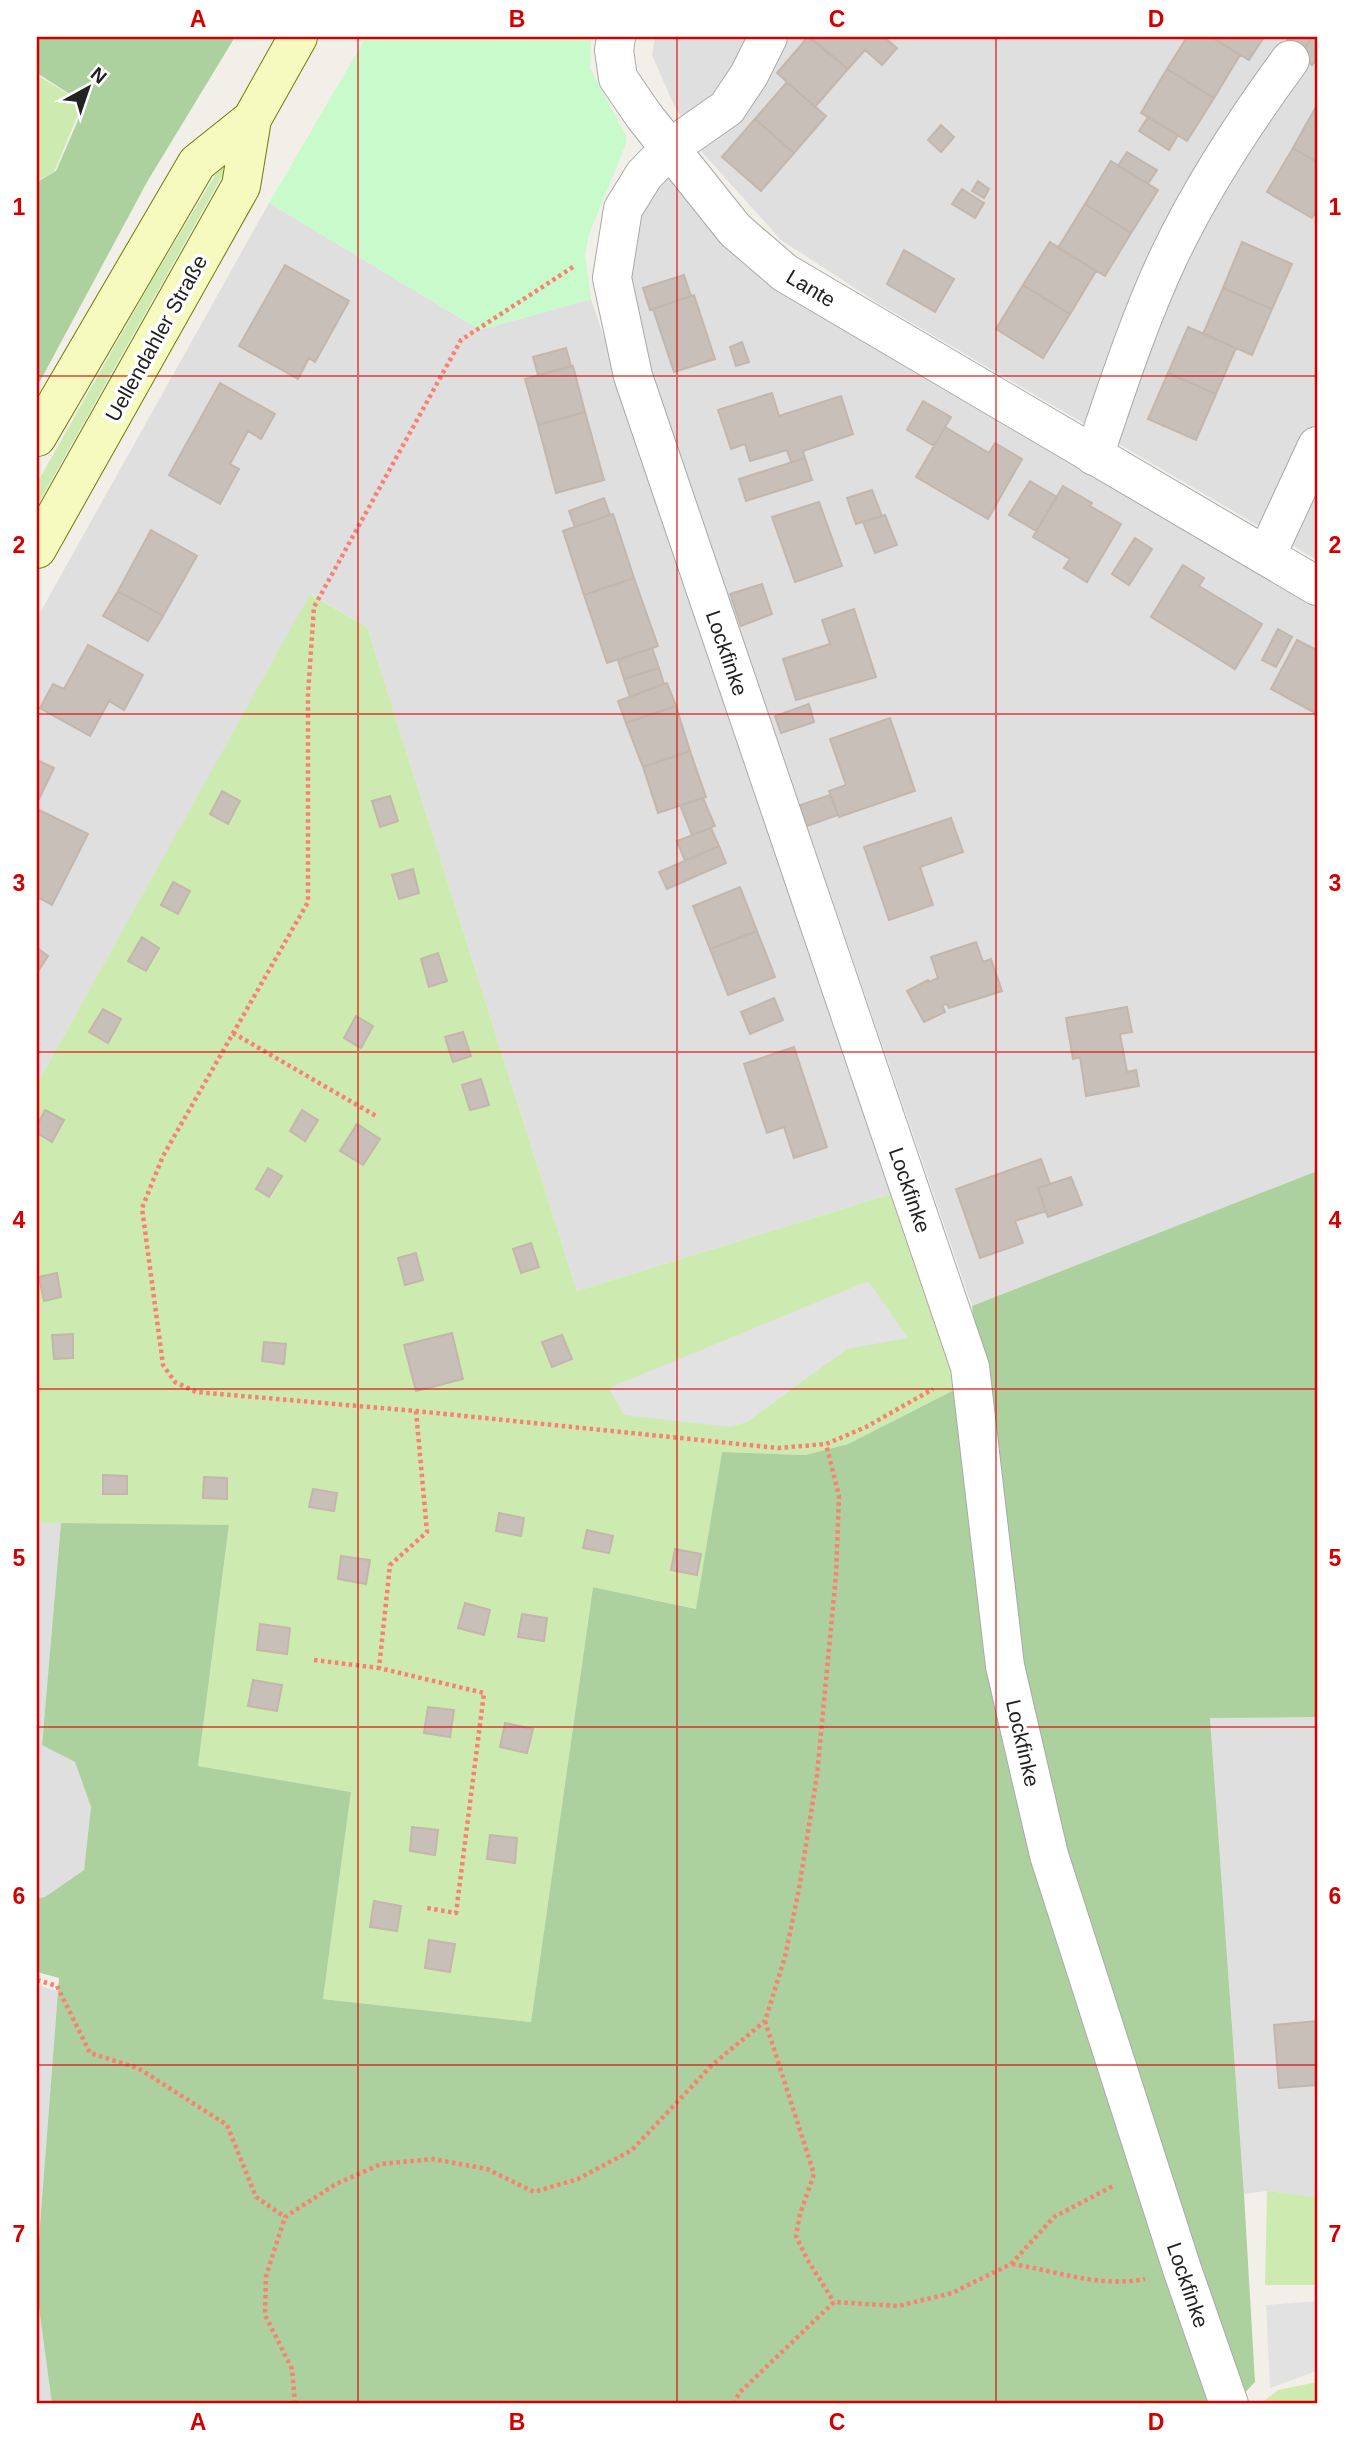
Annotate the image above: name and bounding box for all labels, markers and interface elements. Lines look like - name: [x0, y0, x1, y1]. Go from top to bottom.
- text: A: [190, 6, 206, 32]
- text: B: [509, 6, 525, 32]
- text: C: [829, 6, 845, 32]
- text: D: [1148, 6, 1164, 32]
- north arrow: [52, 52, 122, 122]
- text: N: [87, 63, 111, 88]
- text: 1: [13, 194, 26, 220]
- text: 1: [1329, 194, 1342, 220]
- street label: Uellendahler Straße: [101, 251, 211, 425]
- street label: Lante: [783, 265, 839, 311]
- text: 2: [13, 532, 25, 558]
- text: 2: [1329, 532, 1341, 558]
- street label: Lockfinke: [702, 607, 752, 699]
- text: 3: [13, 870, 25, 896]
- text: 3: [1329, 870, 1341, 896]
- street label: Lockfinke: [885, 1144, 935, 1236]
- text: 4: [13, 1207, 26, 1233]
- text: 4: [1329, 1207, 1342, 1233]
- text: 5: [13, 1545, 26, 1571]
- text: 5: [1329, 1545, 1342, 1571]
- street label: Lockfinke: [1002, 1697, 1044, 1789]
- text: 6: [13, 1883, 25, 1909]
- text: 6: [1329, 1883, 1341, 1909]
- text: 7: [13, 2221, 25, 2247]
- text: 7: [1329, 2221, 1341, 2247]
- street label: Lockfinke: [1163, 2239, 1213, 2331]
- text: A: [190, 2409, 206, 2435]
- text: B: [509, 2409, 525, 2435]
- text: C: [829, 2409, 845, 2435]
- text: D: [1148, 2409, 1164, 2435]

